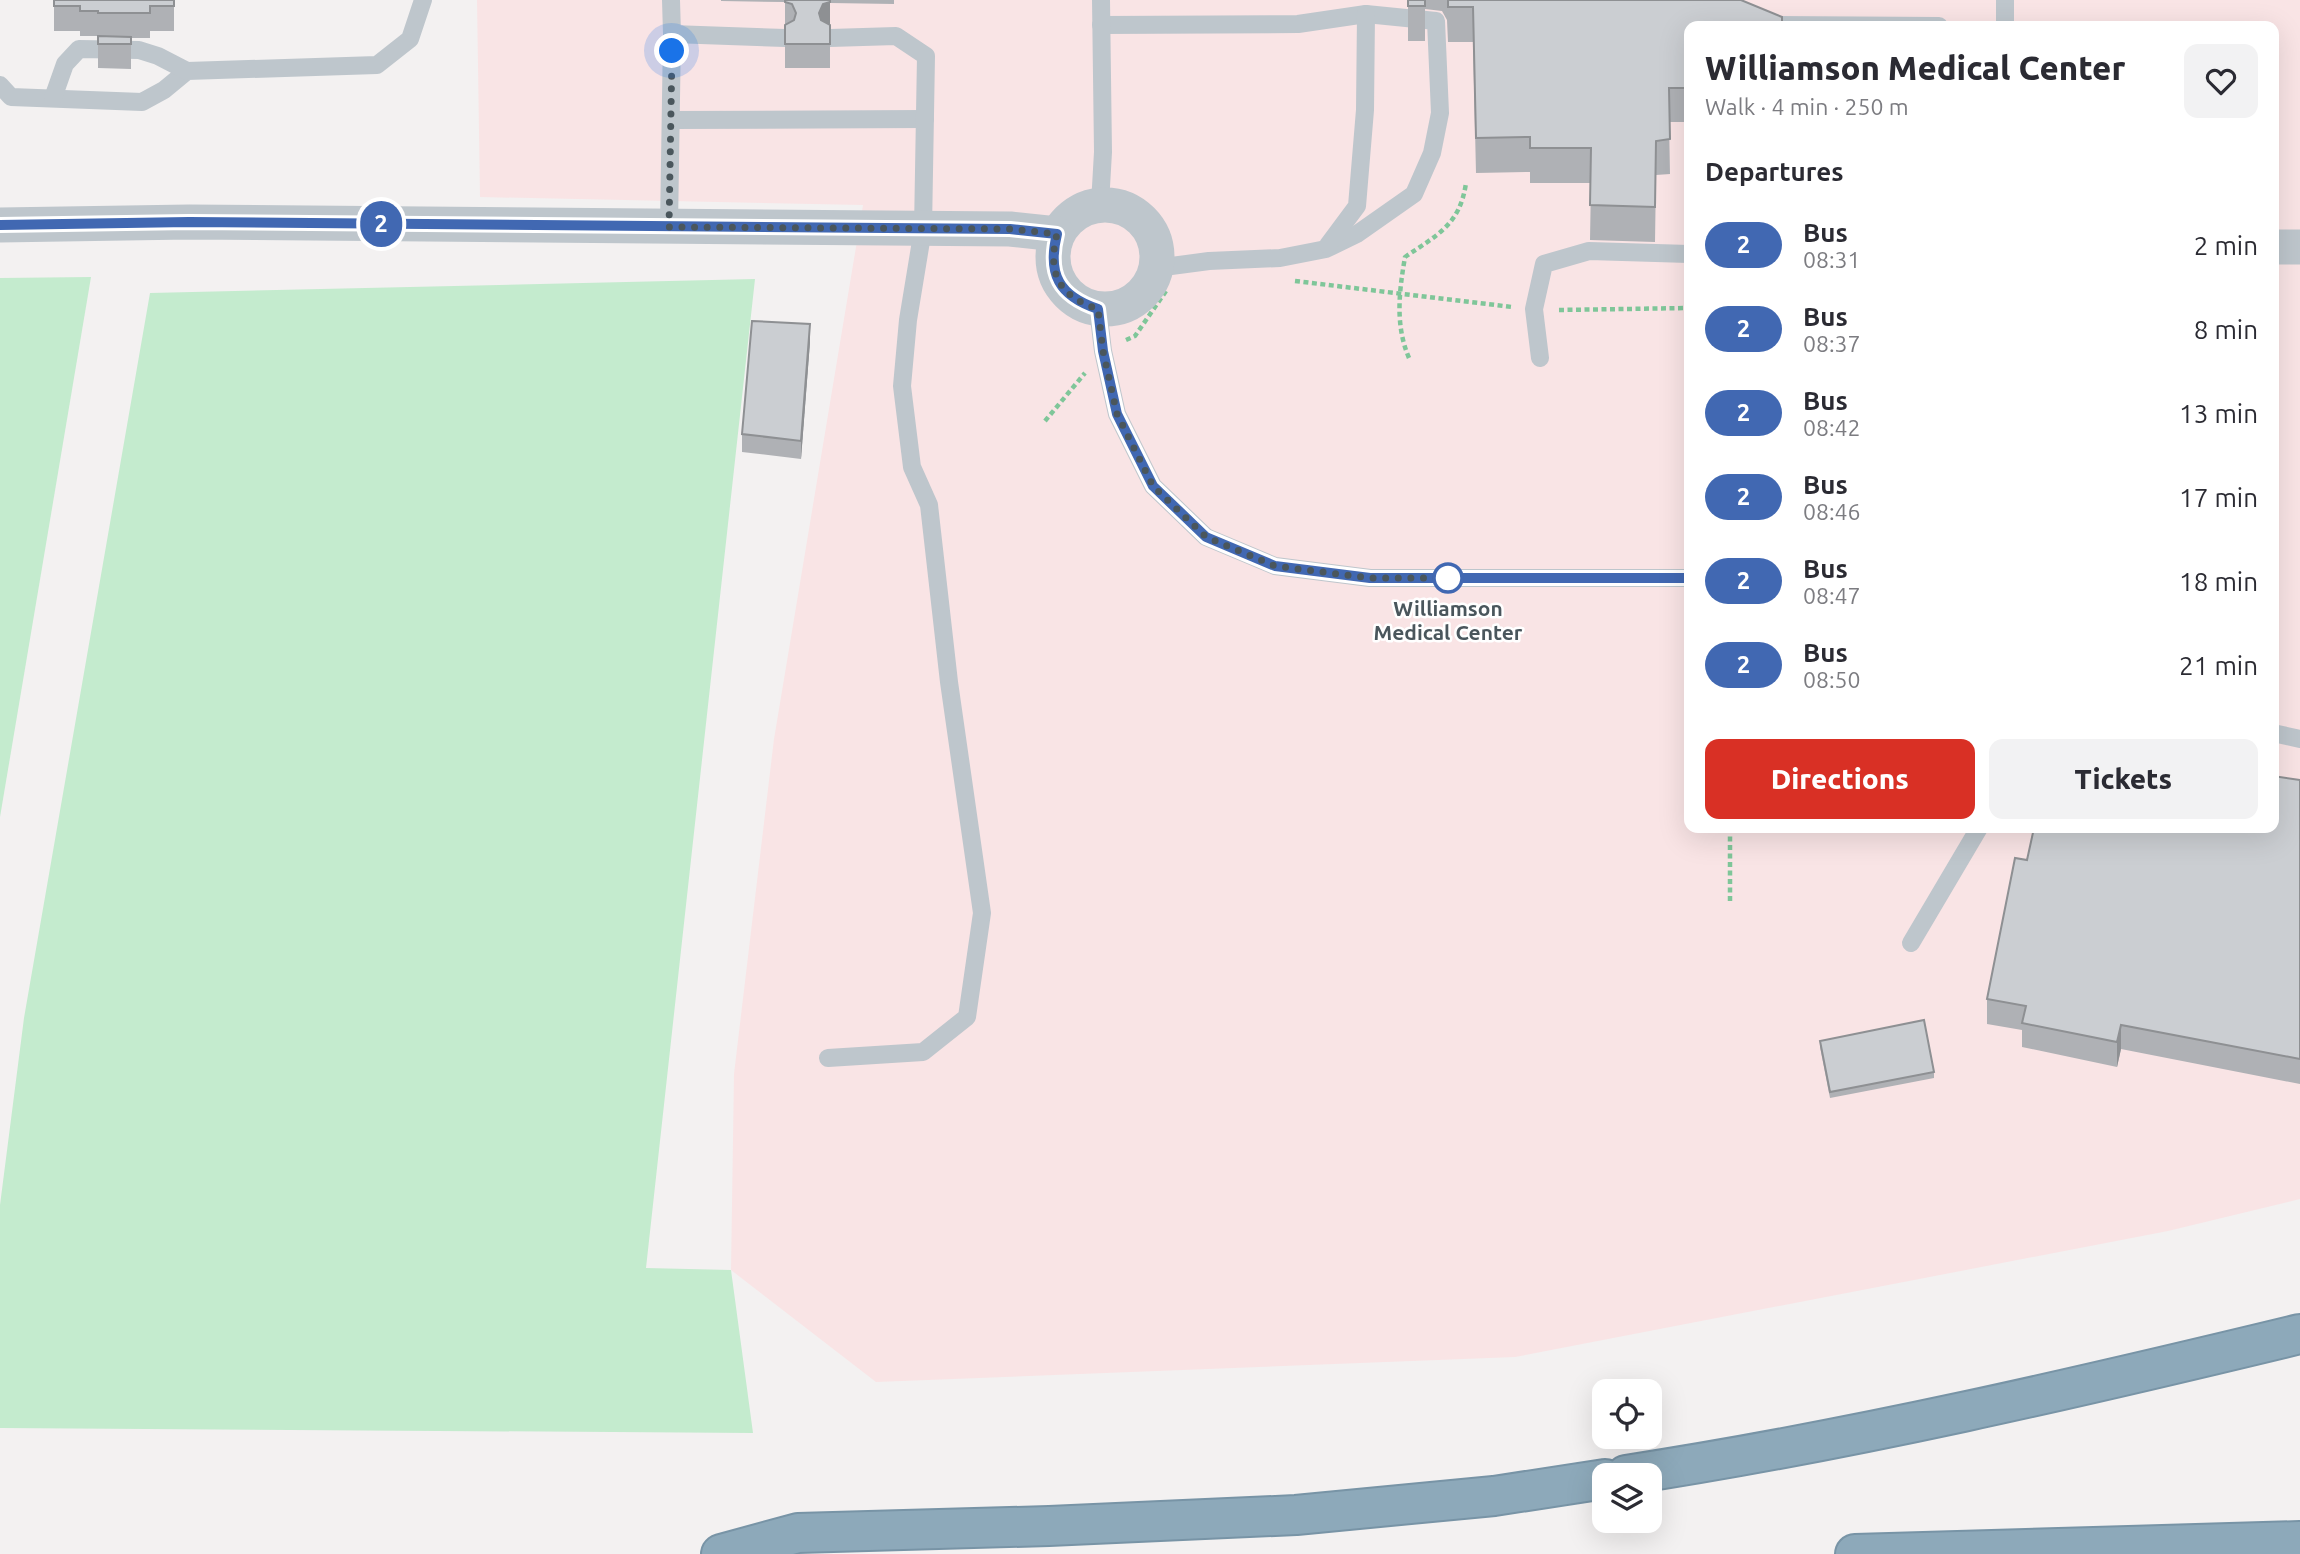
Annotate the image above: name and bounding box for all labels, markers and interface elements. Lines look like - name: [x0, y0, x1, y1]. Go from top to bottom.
- your location: [654, 33, 689, 68]
- button: heart: [2184, 44, 2258, 118]
- text: Williamson Medical Center: [1705, 49, 2125, 86]
- text: Walk · 4 min · 250 m: [1705, 94, 1909, 119]
- text: Departures: [1705, 157, 1843, 186]
- line badge: 2: [358, 201, 404, 247]
- text: 2: [374, 210, 388, 237]
- text: Bus: [1803, 218, 1848, 247]
- text: 2: [1737, 231, 1750, 258]
- text: 2 min: [2194, 231, 2258, 260]
- text: 08:31: [1803, 247, 1861, 272]
- text: Bus: [1803, 302, 1848, 331]
- text: 2: [1737, 315, 1750, 342]
- text: 8 min: [2194, 315, 2258, 344]
- text: 08:37: [1803, 331, 1861, 356]
- text: Bus: [1803, 386, 1848, 415]
- text: 2: [1737, 399, 1750, 426]
- text: 13 min: [2179, 399, 2258, 428]
- text: 08:42: [1803, 415, 1861, 440]
- text: Bus: [1803, 470, 1848, 499]
- text: 2: [1737, 483, 1750, 510]
- text: 17 min: [2179, 483, 2258, 512]
- text: 08:46: [1803, 499, 1861, 524]
- text: Bus: [1803, 554, 1848, 583]
- marker: Williamson Medical Center: [1433, 563, 1463, 593]
- text: 2: [1737, 567, 1750, 594]
- text: 18 min: [2179, 567, 2258, 596]
- text: 08:47: [1803, 583, 1861, 608]
- place label: Williamson Medical Center: [1374, 596, 1523, 644]
- text: Bus: [1803, 638, 1848, 667]
- text: 2: [1737, 651, 1750, 678]
- text: 21 min: [2179, 651, 2258, 680]
- text: 08:50: [1803, 667, 1861, 692]
- button: Directions: [1705, 739, 1975, 819]
- button: Tickets: [1989, 739, 2258, 819]
- map controls: [1592, 1379, 1662, 1533]
- button: locate: [1592, 1379, 1662, 1449]
- button: layers: [1592, 1463, 1662, 1533]

